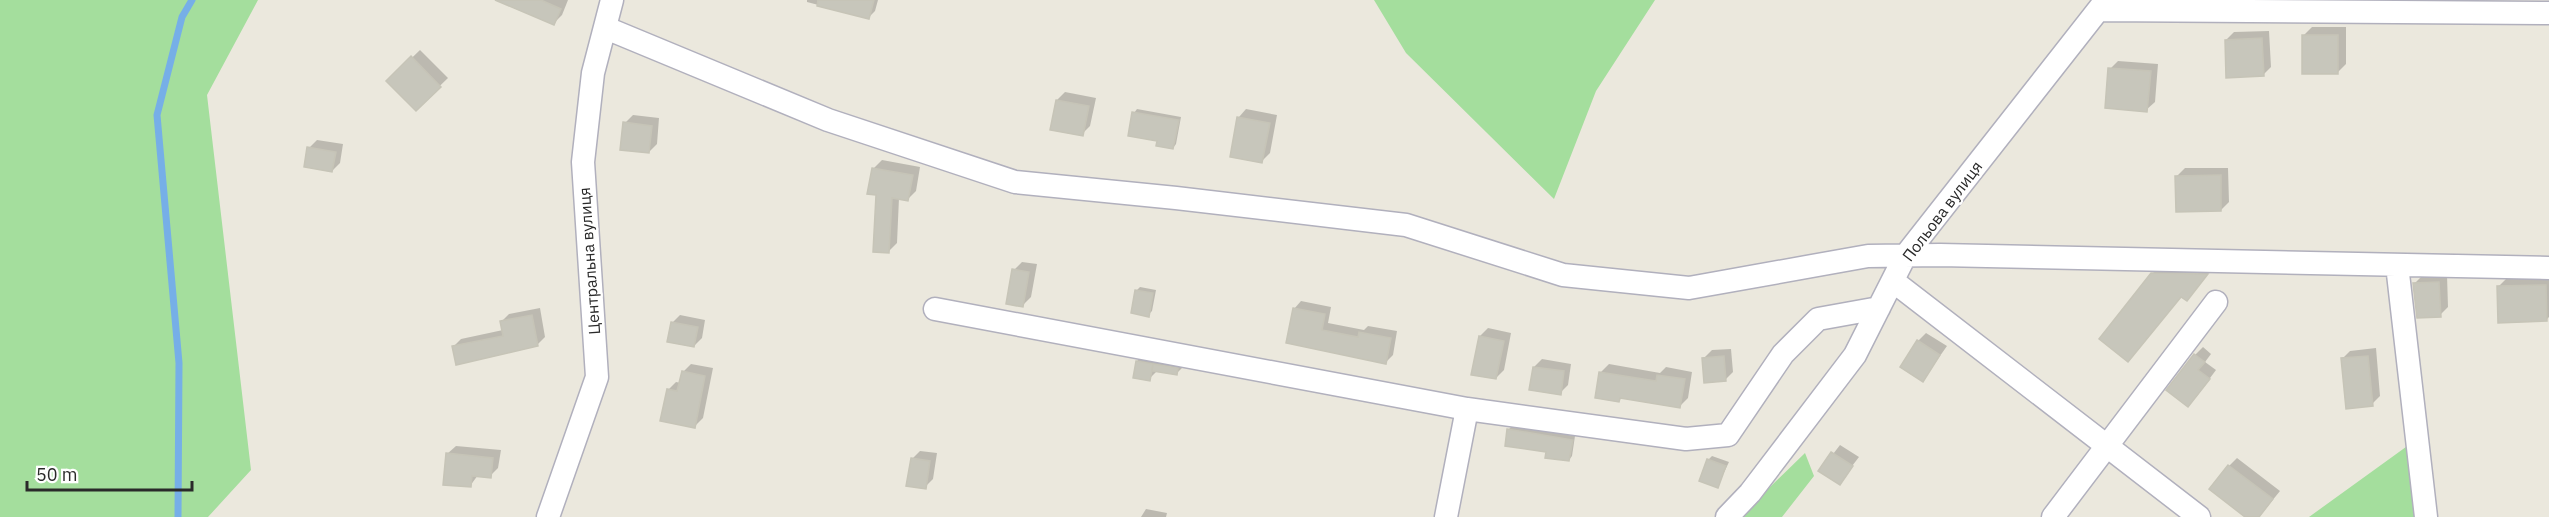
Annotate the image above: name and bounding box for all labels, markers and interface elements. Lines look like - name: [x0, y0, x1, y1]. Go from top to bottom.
- street label: Польова вулиця: [1898, 157, 1986, 265]
- street label: Центральна вулиця: [574, 187, 604, 335]
- scale bar: [27, 454, 192, 492]
- text: 50 m: [36, 463, 78, 486]

